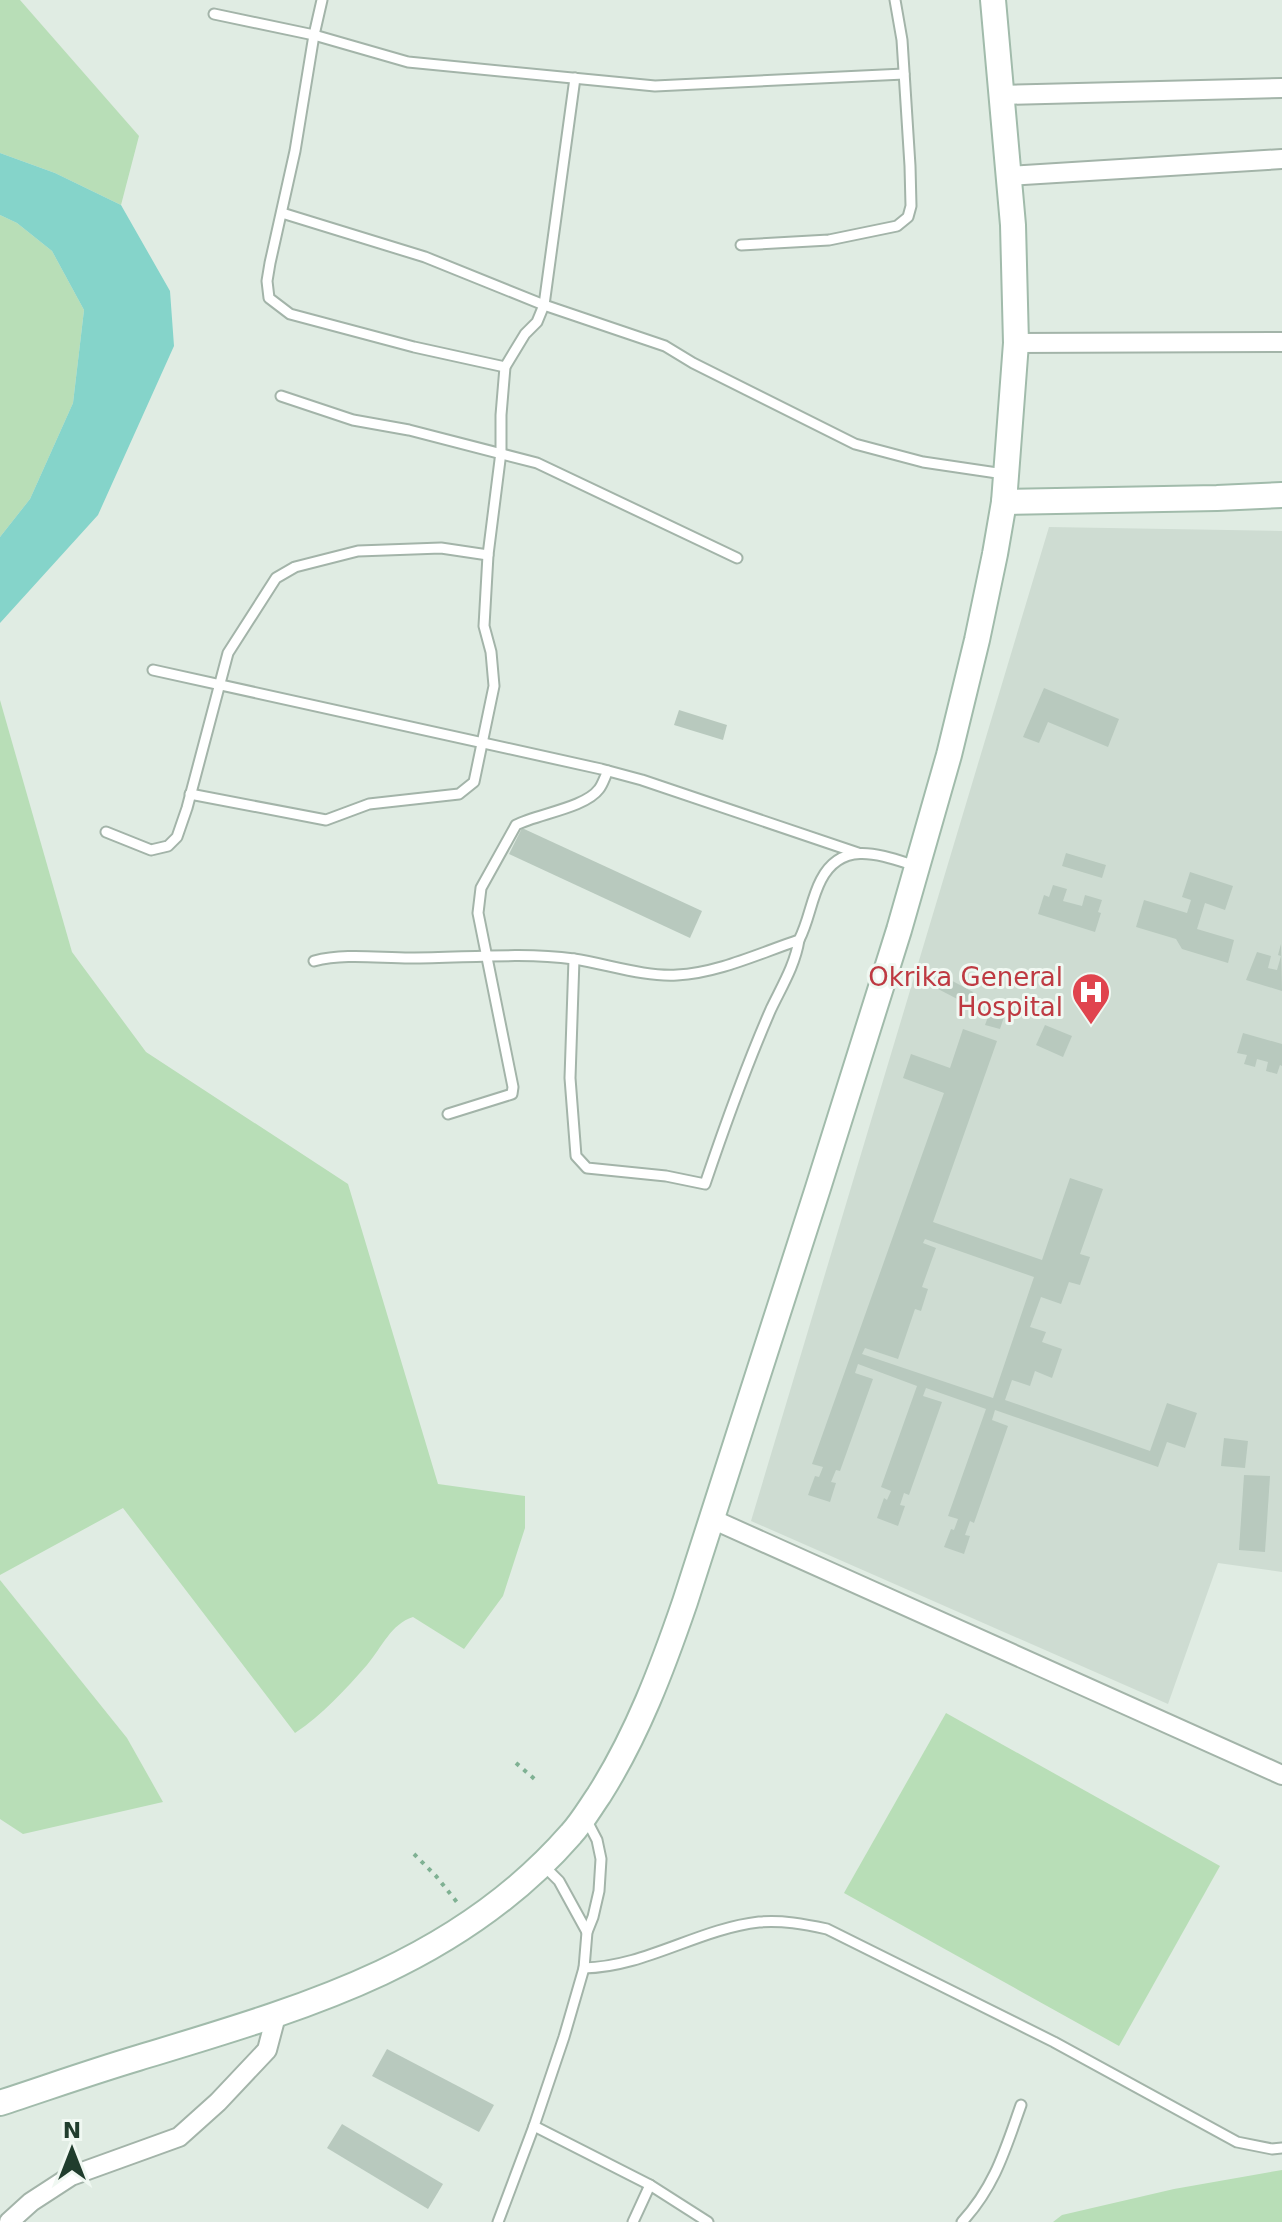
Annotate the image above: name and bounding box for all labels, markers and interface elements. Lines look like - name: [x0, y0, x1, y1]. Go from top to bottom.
- place label: Okrika General Hospital: [868, 962, 1063, 1022]
- hospital icon: Okrika General Hospital: [1070, 971, 1112, 1026]
- north arrow: [32, 2110, 112, 2190]
- text: N: [63, 2118, 81, 2143]

